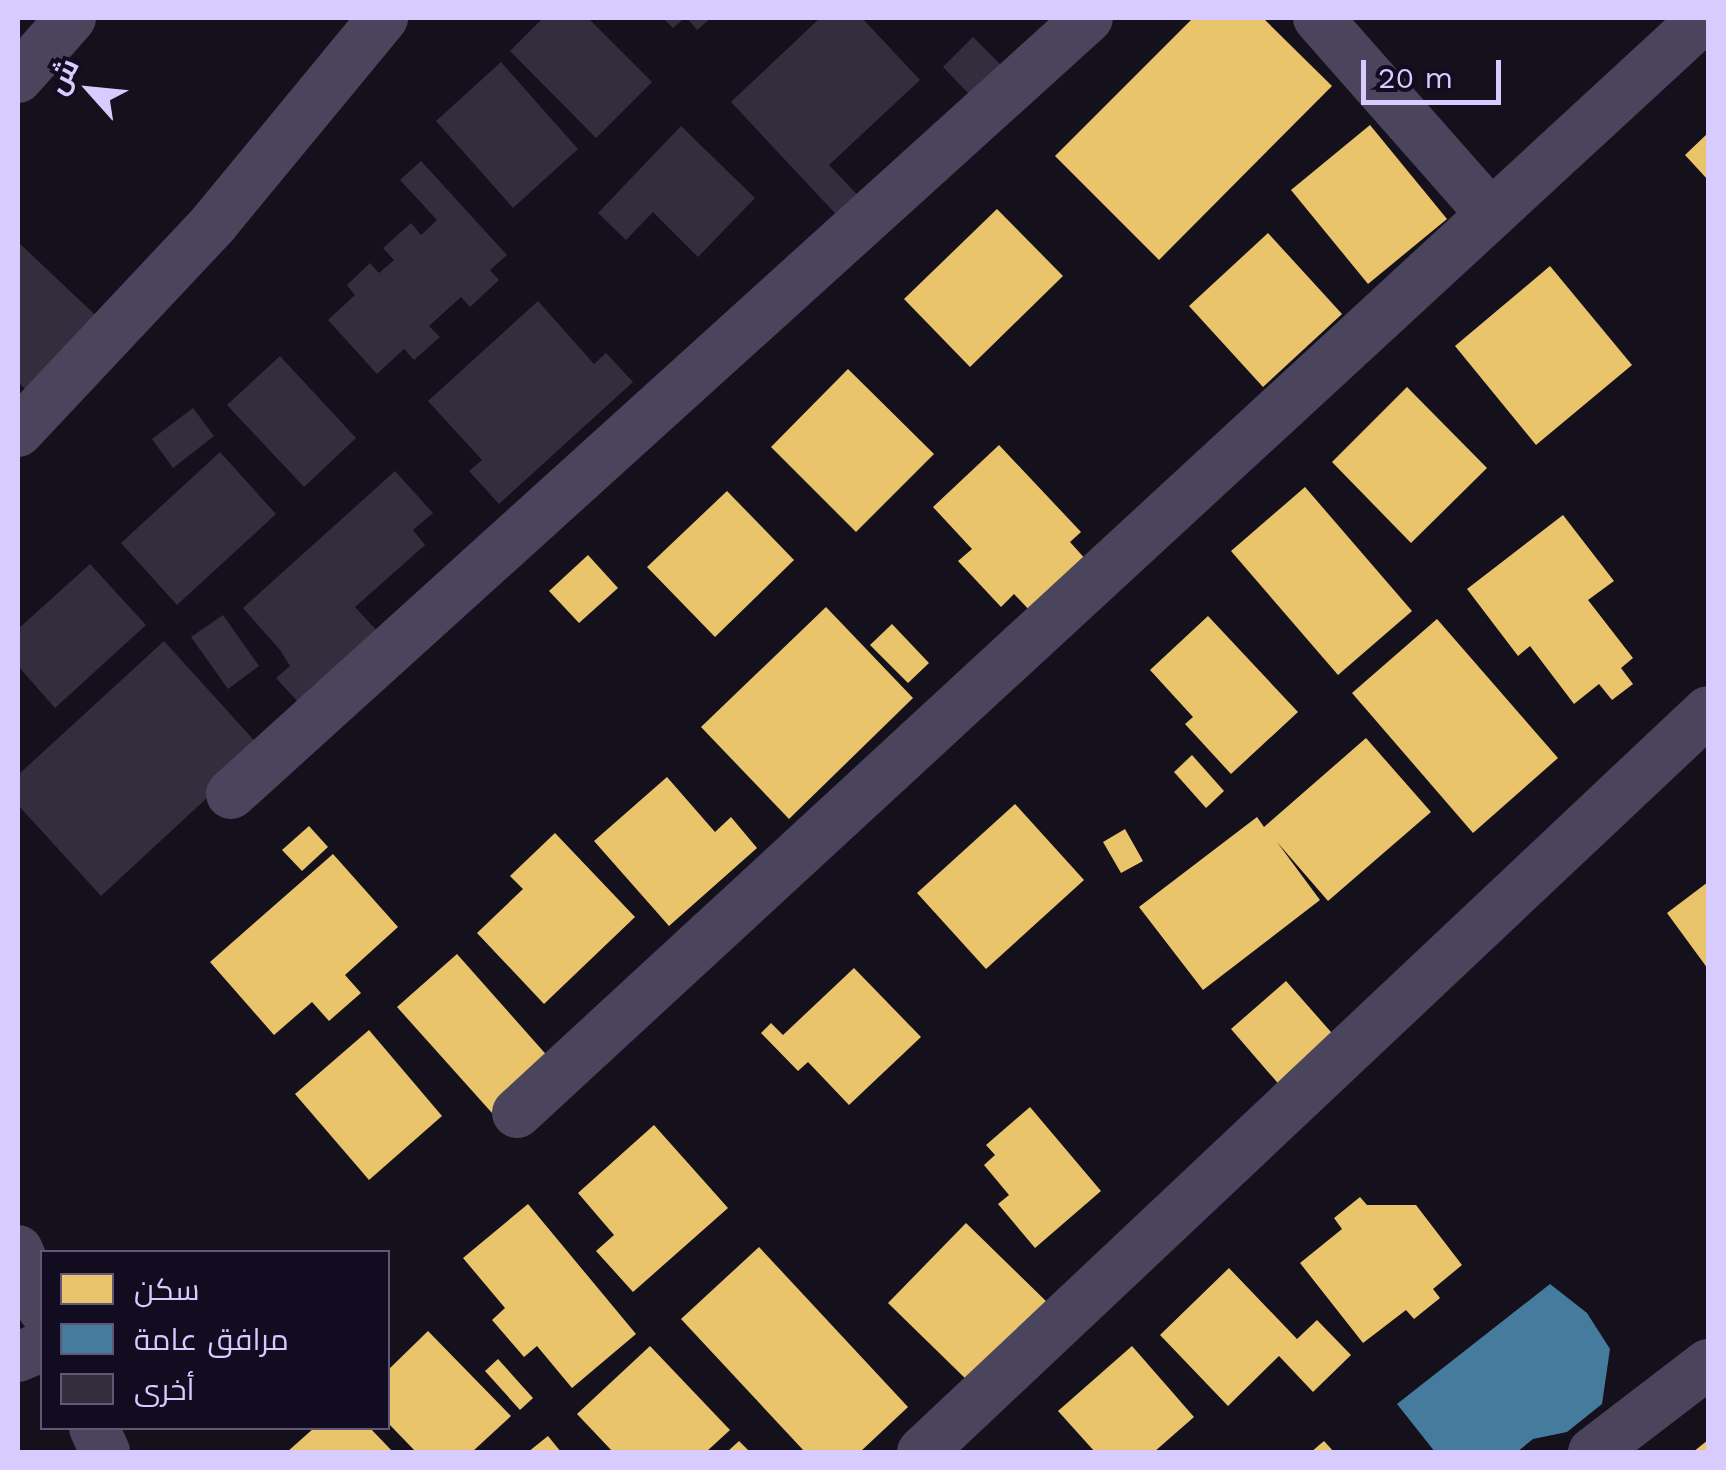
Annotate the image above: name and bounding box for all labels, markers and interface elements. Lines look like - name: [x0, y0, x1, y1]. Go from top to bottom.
- north arrow: [40, 40, 140, 140]
- scale bar: [1366, 40, 1506, 102]
- text: ش: [40, 53, 86, 100]
- text: 20 m: [1378, 60, 1453, 95]
- legend: [40, 1250, 390, 1430]
- text: سكن: [134, 1272, 200, 1307]
- text: مرافق عامة: [134, 1322, 289, 1357]
- text: أخرى: [134, 1372, 195, 1407]

